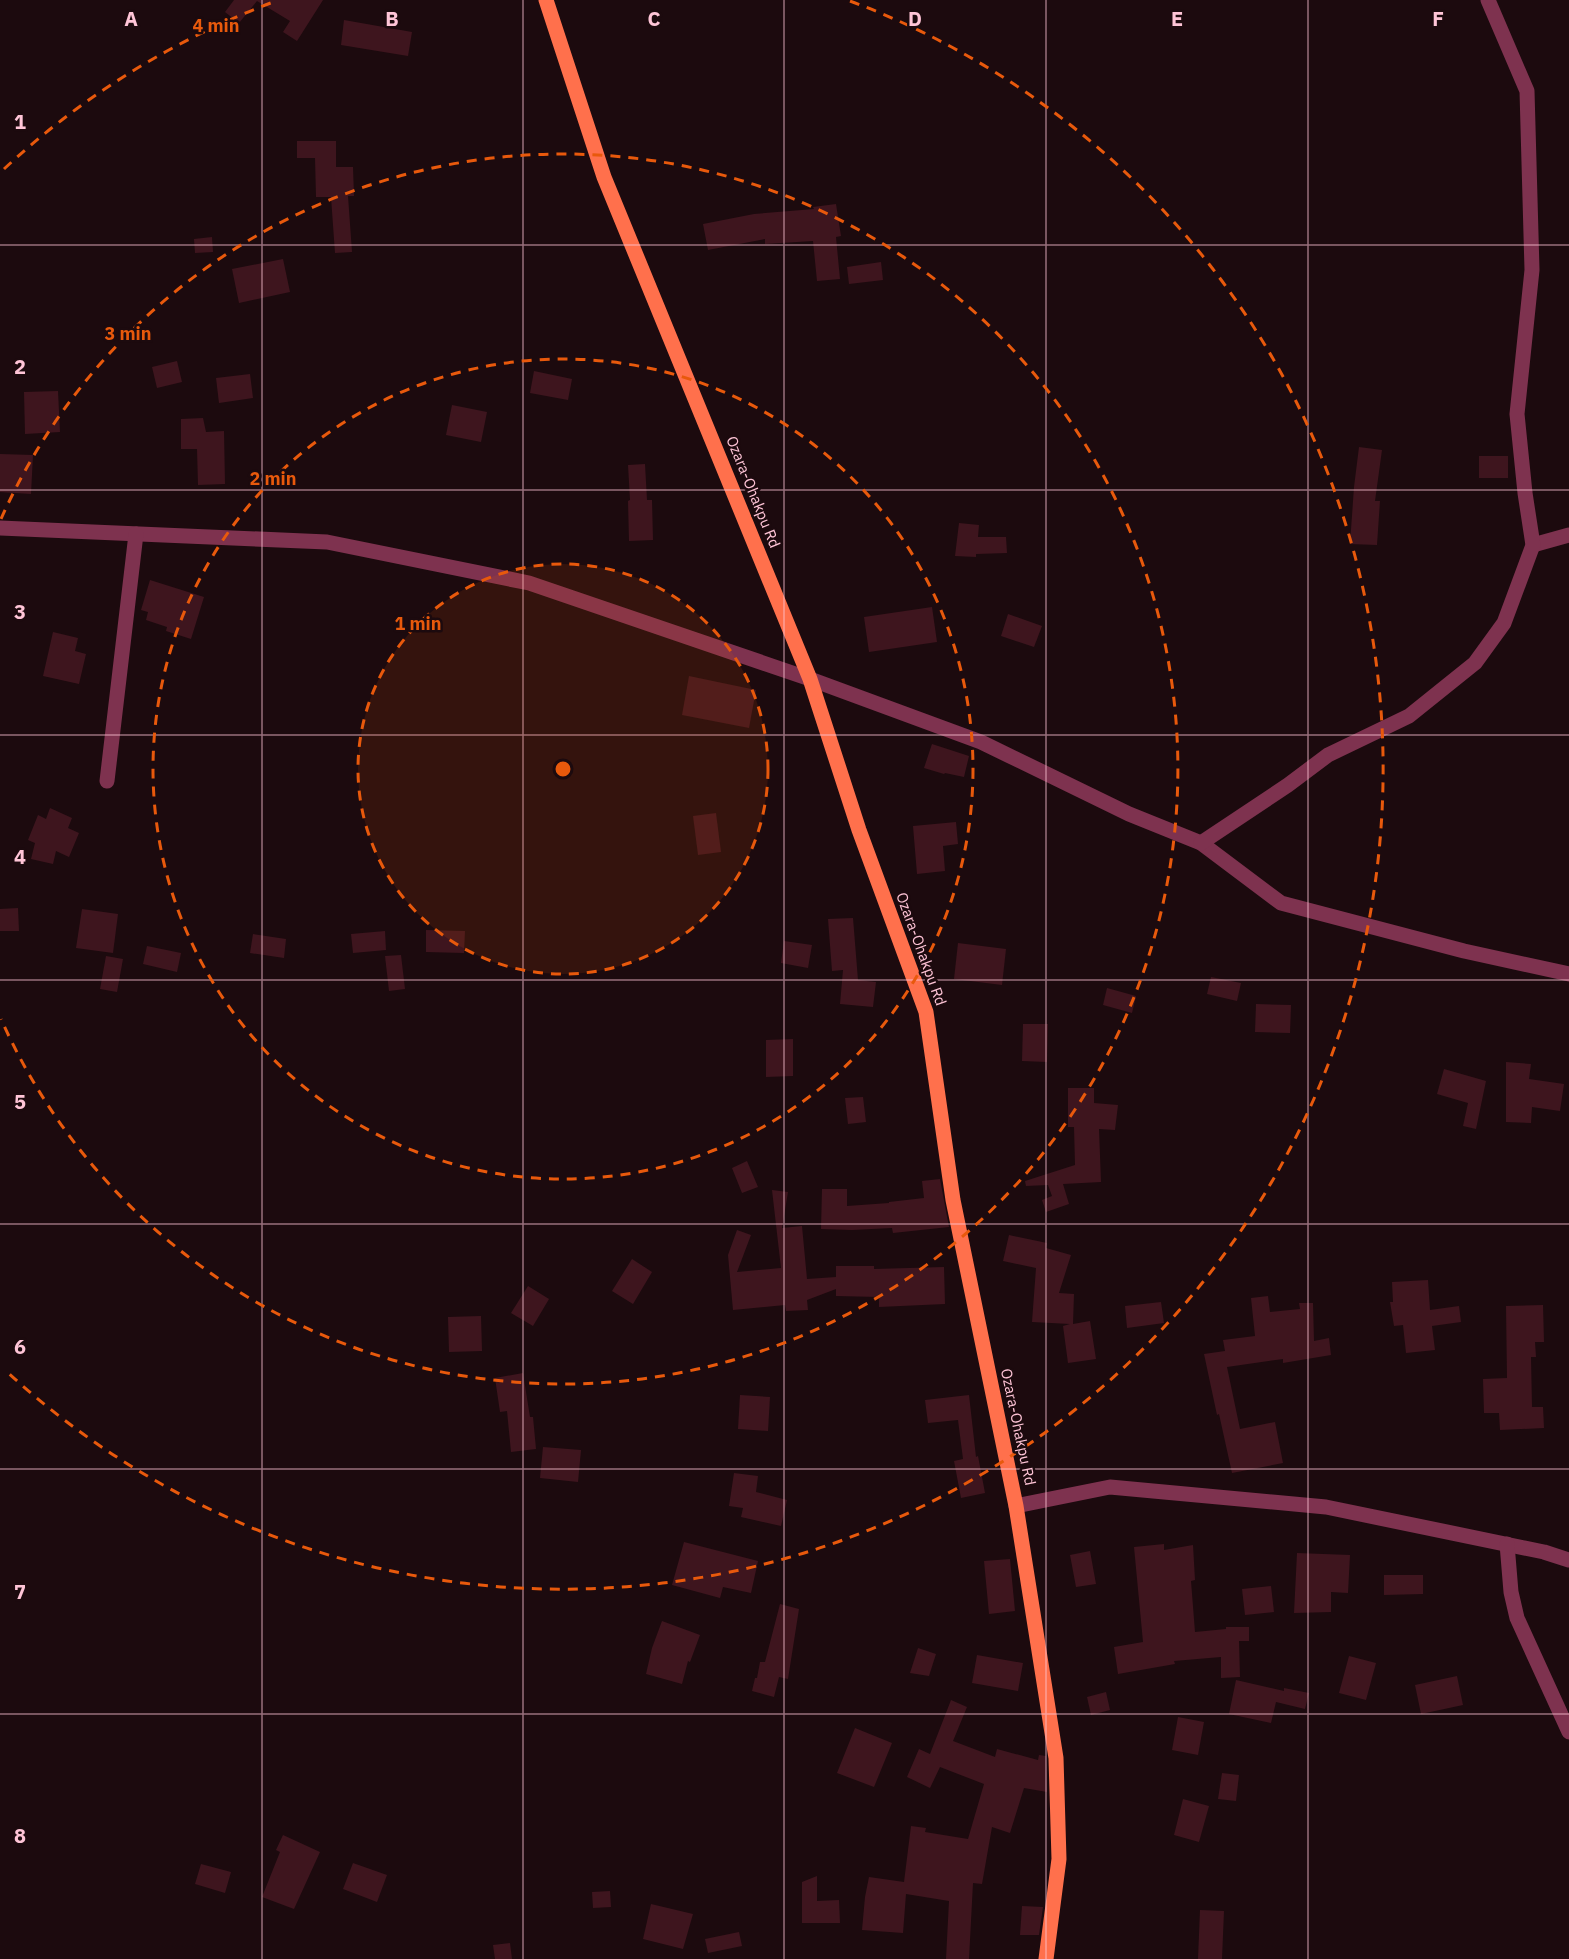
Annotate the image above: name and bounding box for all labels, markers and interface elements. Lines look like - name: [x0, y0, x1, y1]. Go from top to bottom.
- text: A: [124, 5, 138, 32]
- text: B: [385, 5, 399, 32]
- text: C: [647, 5, 661, 32]
- text: D: [908, 5, 922, 32]
- text: E: [1171, 5, 1183, 32]
- text: F: [1432, 5, 1444, 32]
- text: 4 min: [192, 14, 240, 37]
- text: 1: [14, 108, 26, 135]
- text: 3 min: [104, 322, 152, 345]
- text: 2: [14, 353, 26, 380]
- street label: Ozara-Ohakpu Rd: [722, 433, 785, 551]
- text: 2 min: [249, 467, 297, 490]
- text: 3: [14, 598, 26, 625]
- text: 1 min: [394, 612, 442, 635]
- centre of rings: [553, 759, 573, 779]
- text: 4: [14, 843, 26, 870]
- street label: Ozara-Ohakpu Rd: [892, 890, 951, 1008]
- text: 5: [14, 1088, 26, 1115]
- text: 6: [14, 1333, 26, 1360]
- street label: Ozara-Ohakpu Rd: [997, 1367, 1040, 1487]
- text: 7: [14, 1578, 26, 1605]
- text: 8: [14, 1822, 26, 1849]

